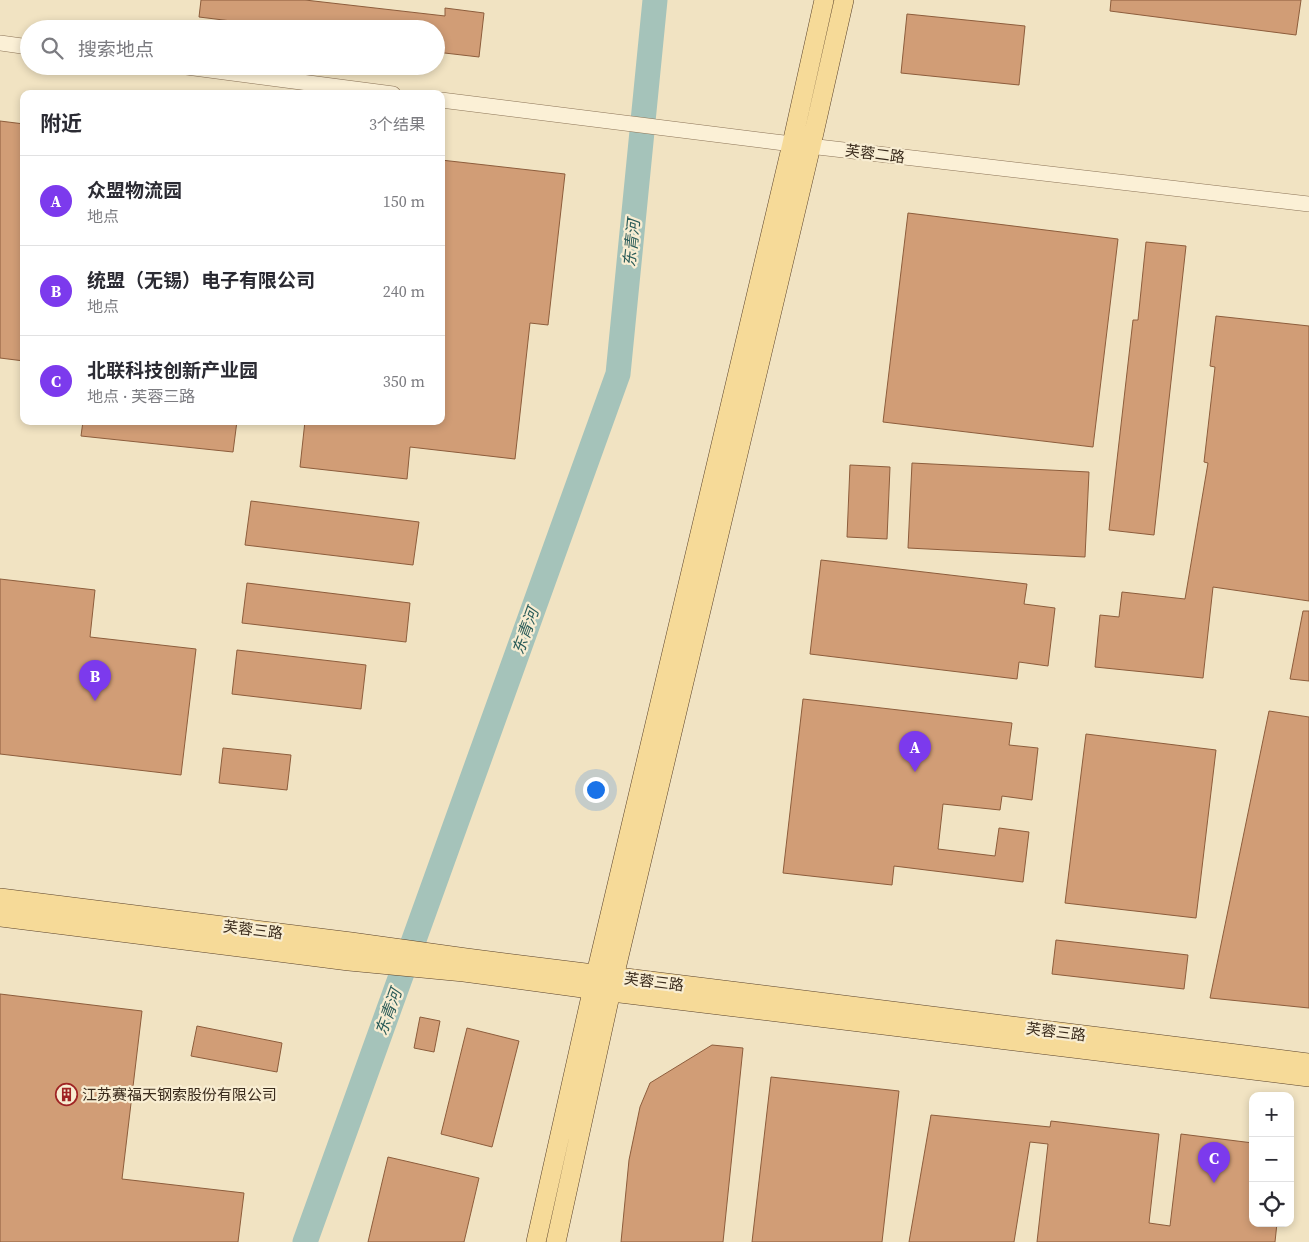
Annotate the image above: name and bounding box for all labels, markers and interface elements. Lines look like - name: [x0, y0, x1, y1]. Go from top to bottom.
- search box: [20, 20, 445, 75]
- icon: search: [38, 34, 66, 62]
- text: 搜索地点: [78, 36, 154, 62]
- text: 附近: [40, 109, 82, 138]
- text: 3个结果: [369, 113, 425, 135]
- street label: 芙蓉二路: [844, 139, 906, 168]
- text: 众盟物流园: [87, 177, 182, 203]
- text: A: [51, 190, 61, 212]
- text: 150 m: [383, 190, 425, 212]
- text: 地点: [87, 205, 119, 227]
- water label: 东青河: [618, 215, 645, 268]
- text: 统盟（无锡）电子有限公司: [87, 267, 315, 293]
- text: B: [51, 280, 61, 302]
- text: 240 m: [383, 280, 425, 302]
- text: 地点: [87, 295, 119, 317]
- text: 北联科技创新产业园: [87, 357, 258, 383]
- text: C: [51, 370, 61, 392]
- text: 350 m: [383, 370, 425, 392]
- text: 地点 · 芙蓉三路: [87, 385, 195, 407]
- water label: 东青河: [506, 602, 545, 657]
- pin: B: [79, 660, 111, 701]
- pin: A: [899, 731, 931, 772]
- your location: [583, 777, 609, 803]
- street label: 芙蓉三路: [222, 915, 284, 944]
- street label: 芙蓉三路: [623, 967, 685, 996]
- water label: 东青河: [369, 983, 408, 1038]
- street label: 芙蓉三路: [1025, 1017, 1087, 1046]
- building icon: 江苏赛福天钢索股份有限公司: [54, 1083, 78, 1107]
- place label: 江苏赛福天钢索股份有限公司: [82, 1084, 277, 1105]
- map controls: [1249, 1092, 1294, 1227]
- button: +: [1249, 1092, 1294, 1137]
- button: −: [1249, 1137, 1294, 1182]
- pin: C: [1198, 1142, 1230, 1183]
- button: locate: [1249, 1182, 1294, 1227]

